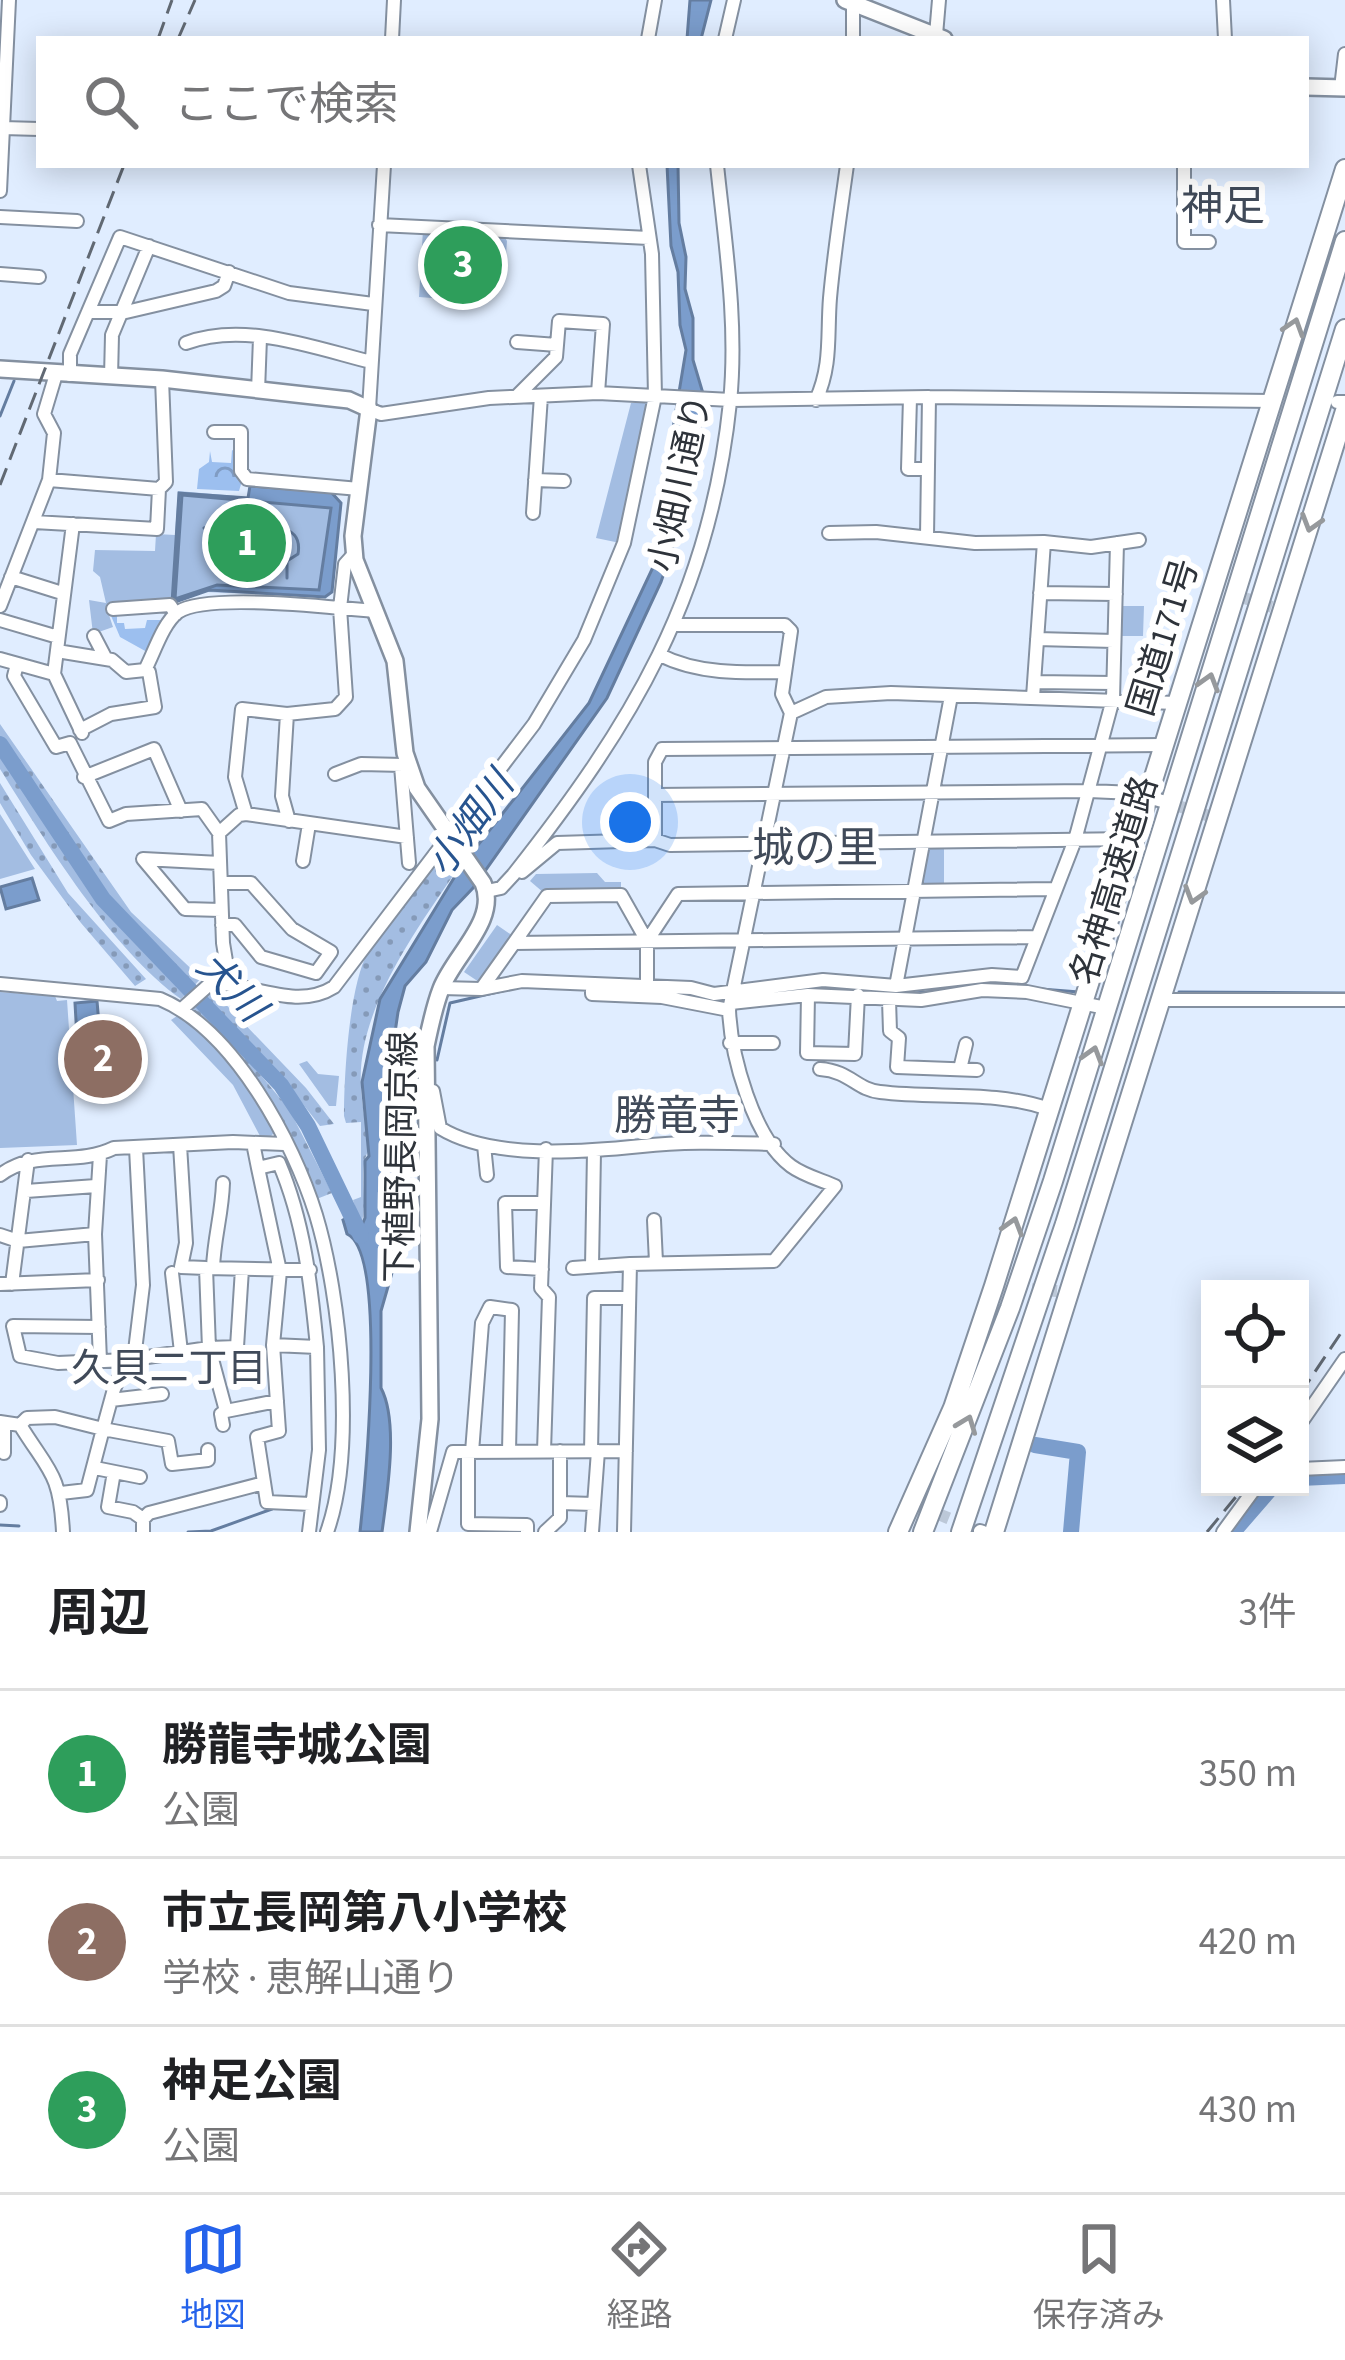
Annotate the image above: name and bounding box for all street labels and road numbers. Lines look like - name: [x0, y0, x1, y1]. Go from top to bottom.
- street label: 小畑川通り: [637, 390, 724, 577]
- street label: 国道171号: [1115, 553, 1211, 722]
- street label: 名神高速道路: [1058, 770, 1170, 991]
- street label: 下植野長岡京線: [374, 1031, 429, 1283]

